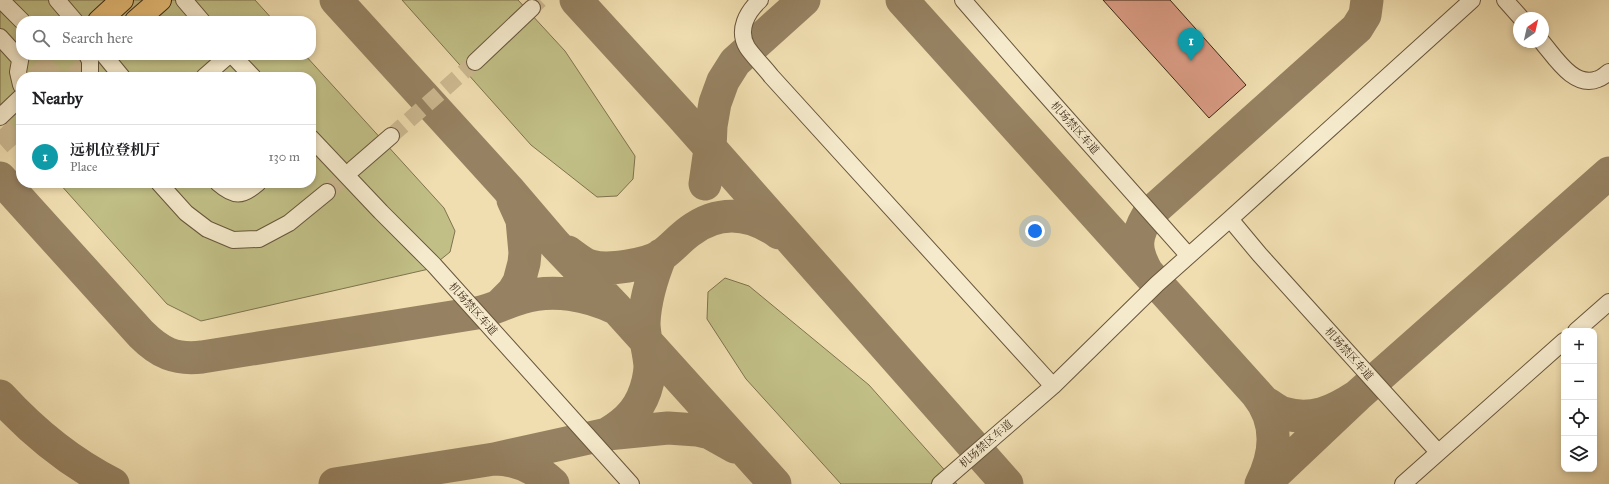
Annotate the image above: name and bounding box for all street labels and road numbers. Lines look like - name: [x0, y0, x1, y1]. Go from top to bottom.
- street label: 机场禁区车道: [1048, 99, 1102, 157]
- street label: 机场禁区车道: [446, 280, 500, 338]
- street label: 机场禁区车道: [1322, 325, 1376, 383]
- street label: 机场禁区车道: [957, 417, 1015, 471]

